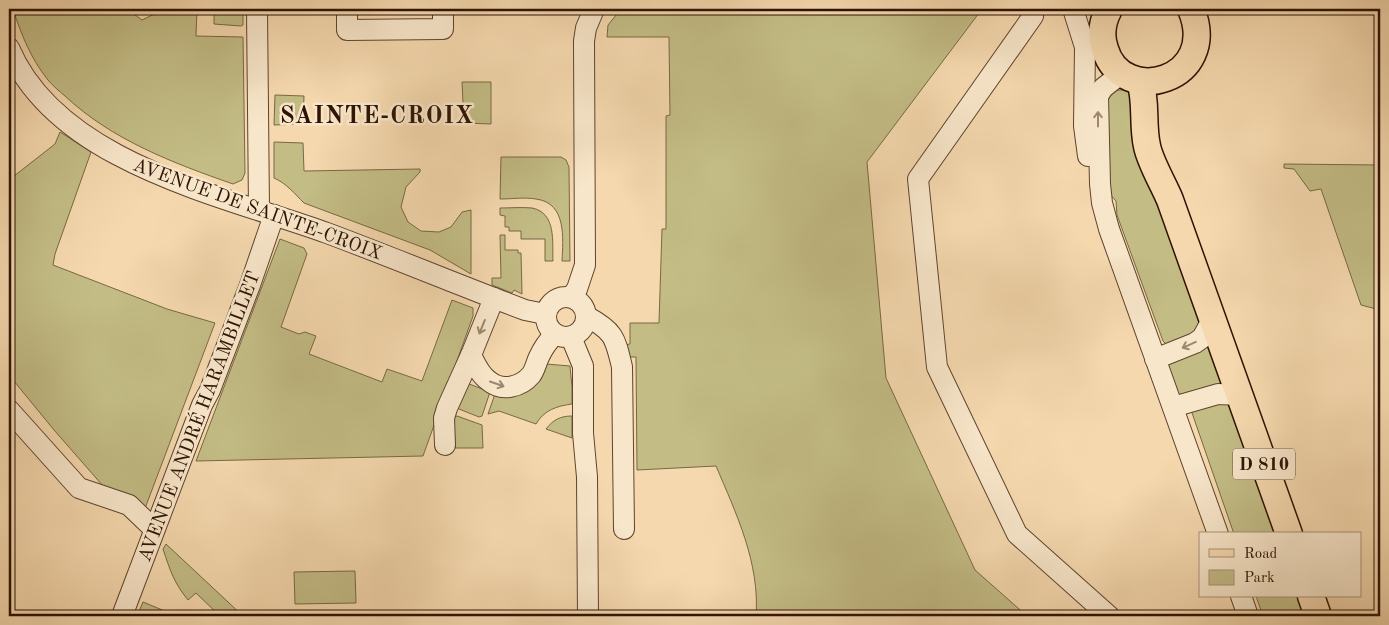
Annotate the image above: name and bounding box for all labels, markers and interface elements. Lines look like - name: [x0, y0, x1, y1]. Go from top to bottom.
- district label: SAINTE-CROIX: [280, 105, 474, 129]
- one-way arrow: [1093, 111, 1103, 128]
- street label: AVENUE DE SAINTE-CROIX: [130, 156, 384, 264]
- street label: AVENUE ANDRÉ HARAMBILLET: [132, 268, 265, 565]
- one-way arrow: [477, 319, 487, 334]
- one-way arrow: [1182, 341, 1197, 351]
- one-way arrow: [488, 380, 504, 389]
- road number: D 810: [1233, 448, 1295, 479]
- legend: [1199, 532, 1362, 598]
- text: Road: [1244, 547, 1278, 562]
- text: Park: [1244, 571, 1275, 586]

